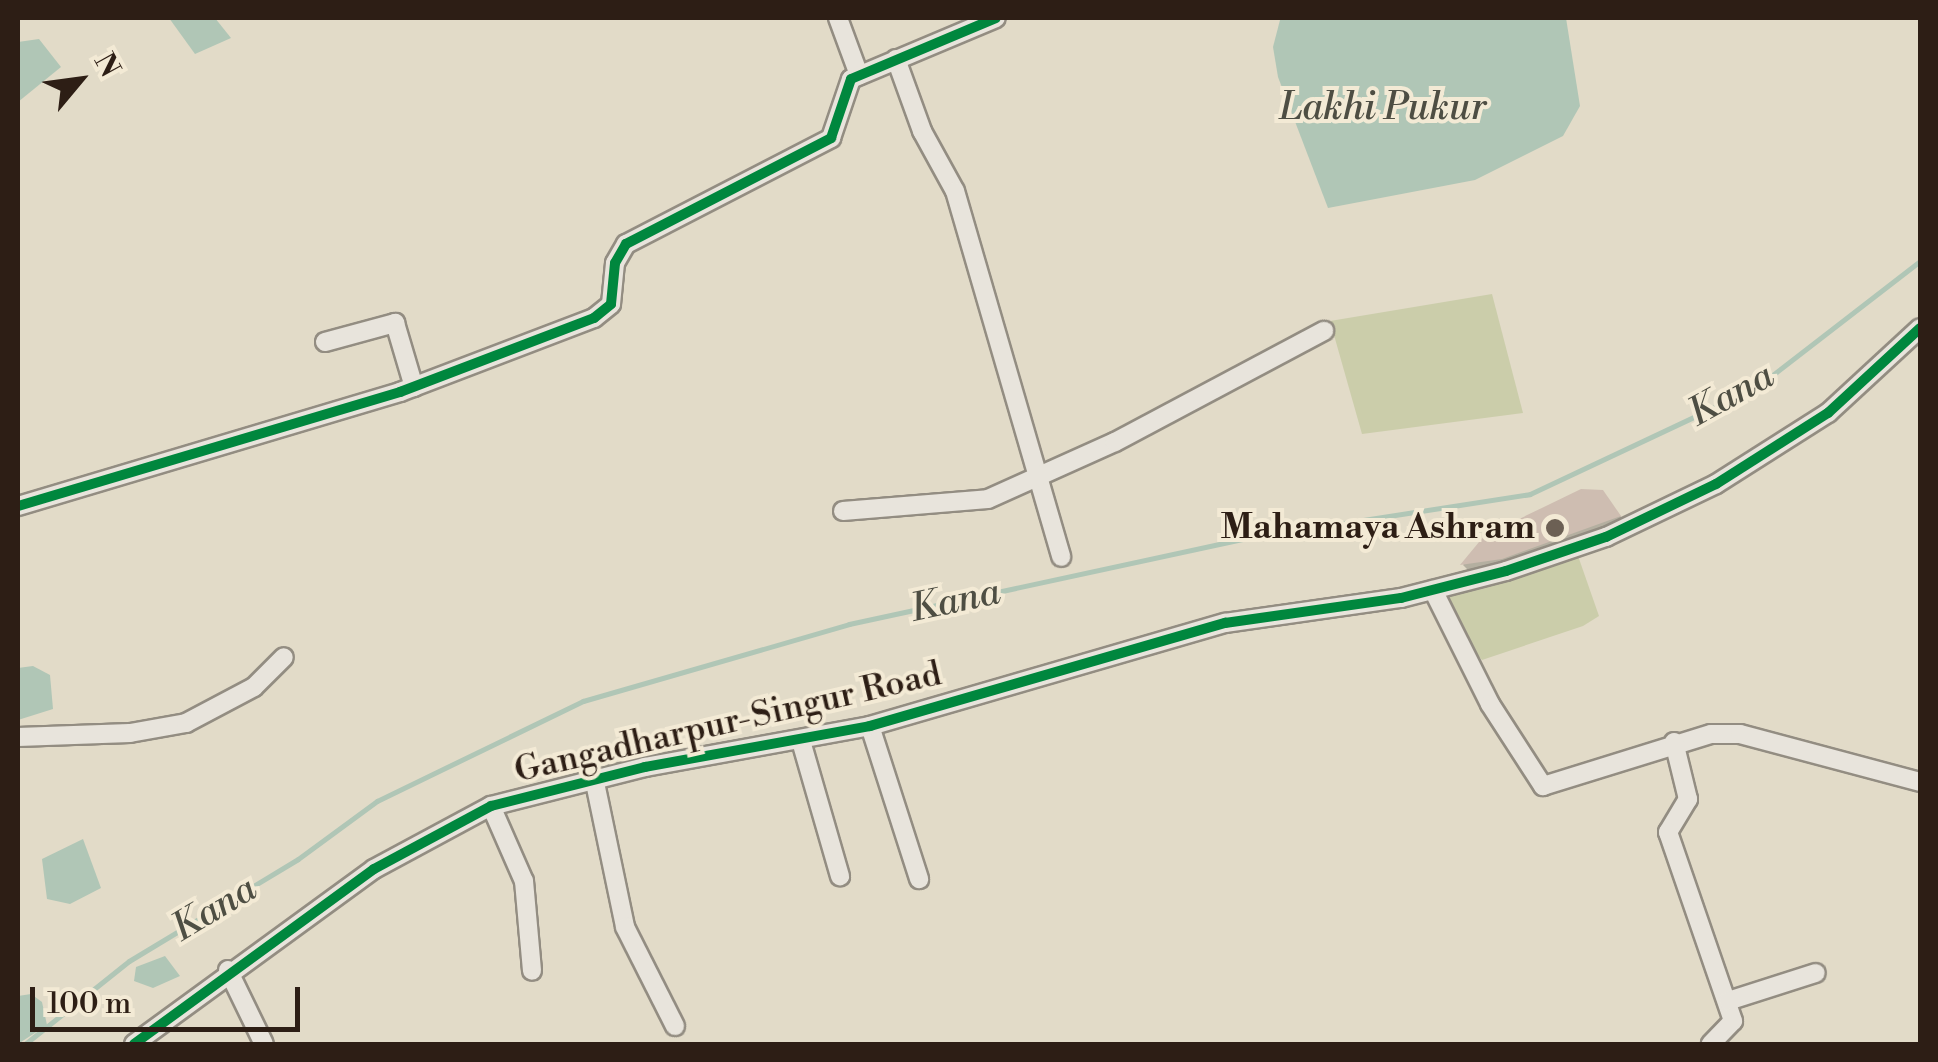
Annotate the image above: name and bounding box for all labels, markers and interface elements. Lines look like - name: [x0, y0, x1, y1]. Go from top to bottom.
- north arrow: [30, 30, 130, 130]
- text: N: [86, 47, 127, 83]
- water label: Lakhi Pukur: [1279, 85, 1487, 131]
- water label: Kana: [1680, 353, 1782, 437]
- place label: Mahamaya Ashram: [1220, 507, 1535, 549]
- marker: Mahamaya Ashram: [1544, 517, 1566, 539]
- water label: Kana: [906, 569, 1004, 633]
- street label: Gangadharpur-Singur Road: [510, 653, 946, 793]
- water label: Kana: [163, 866, 265, 952]
- scale bar: [35, 967, 305, 1029]
- text: 100 m: [47, 985, 131, 1023]

